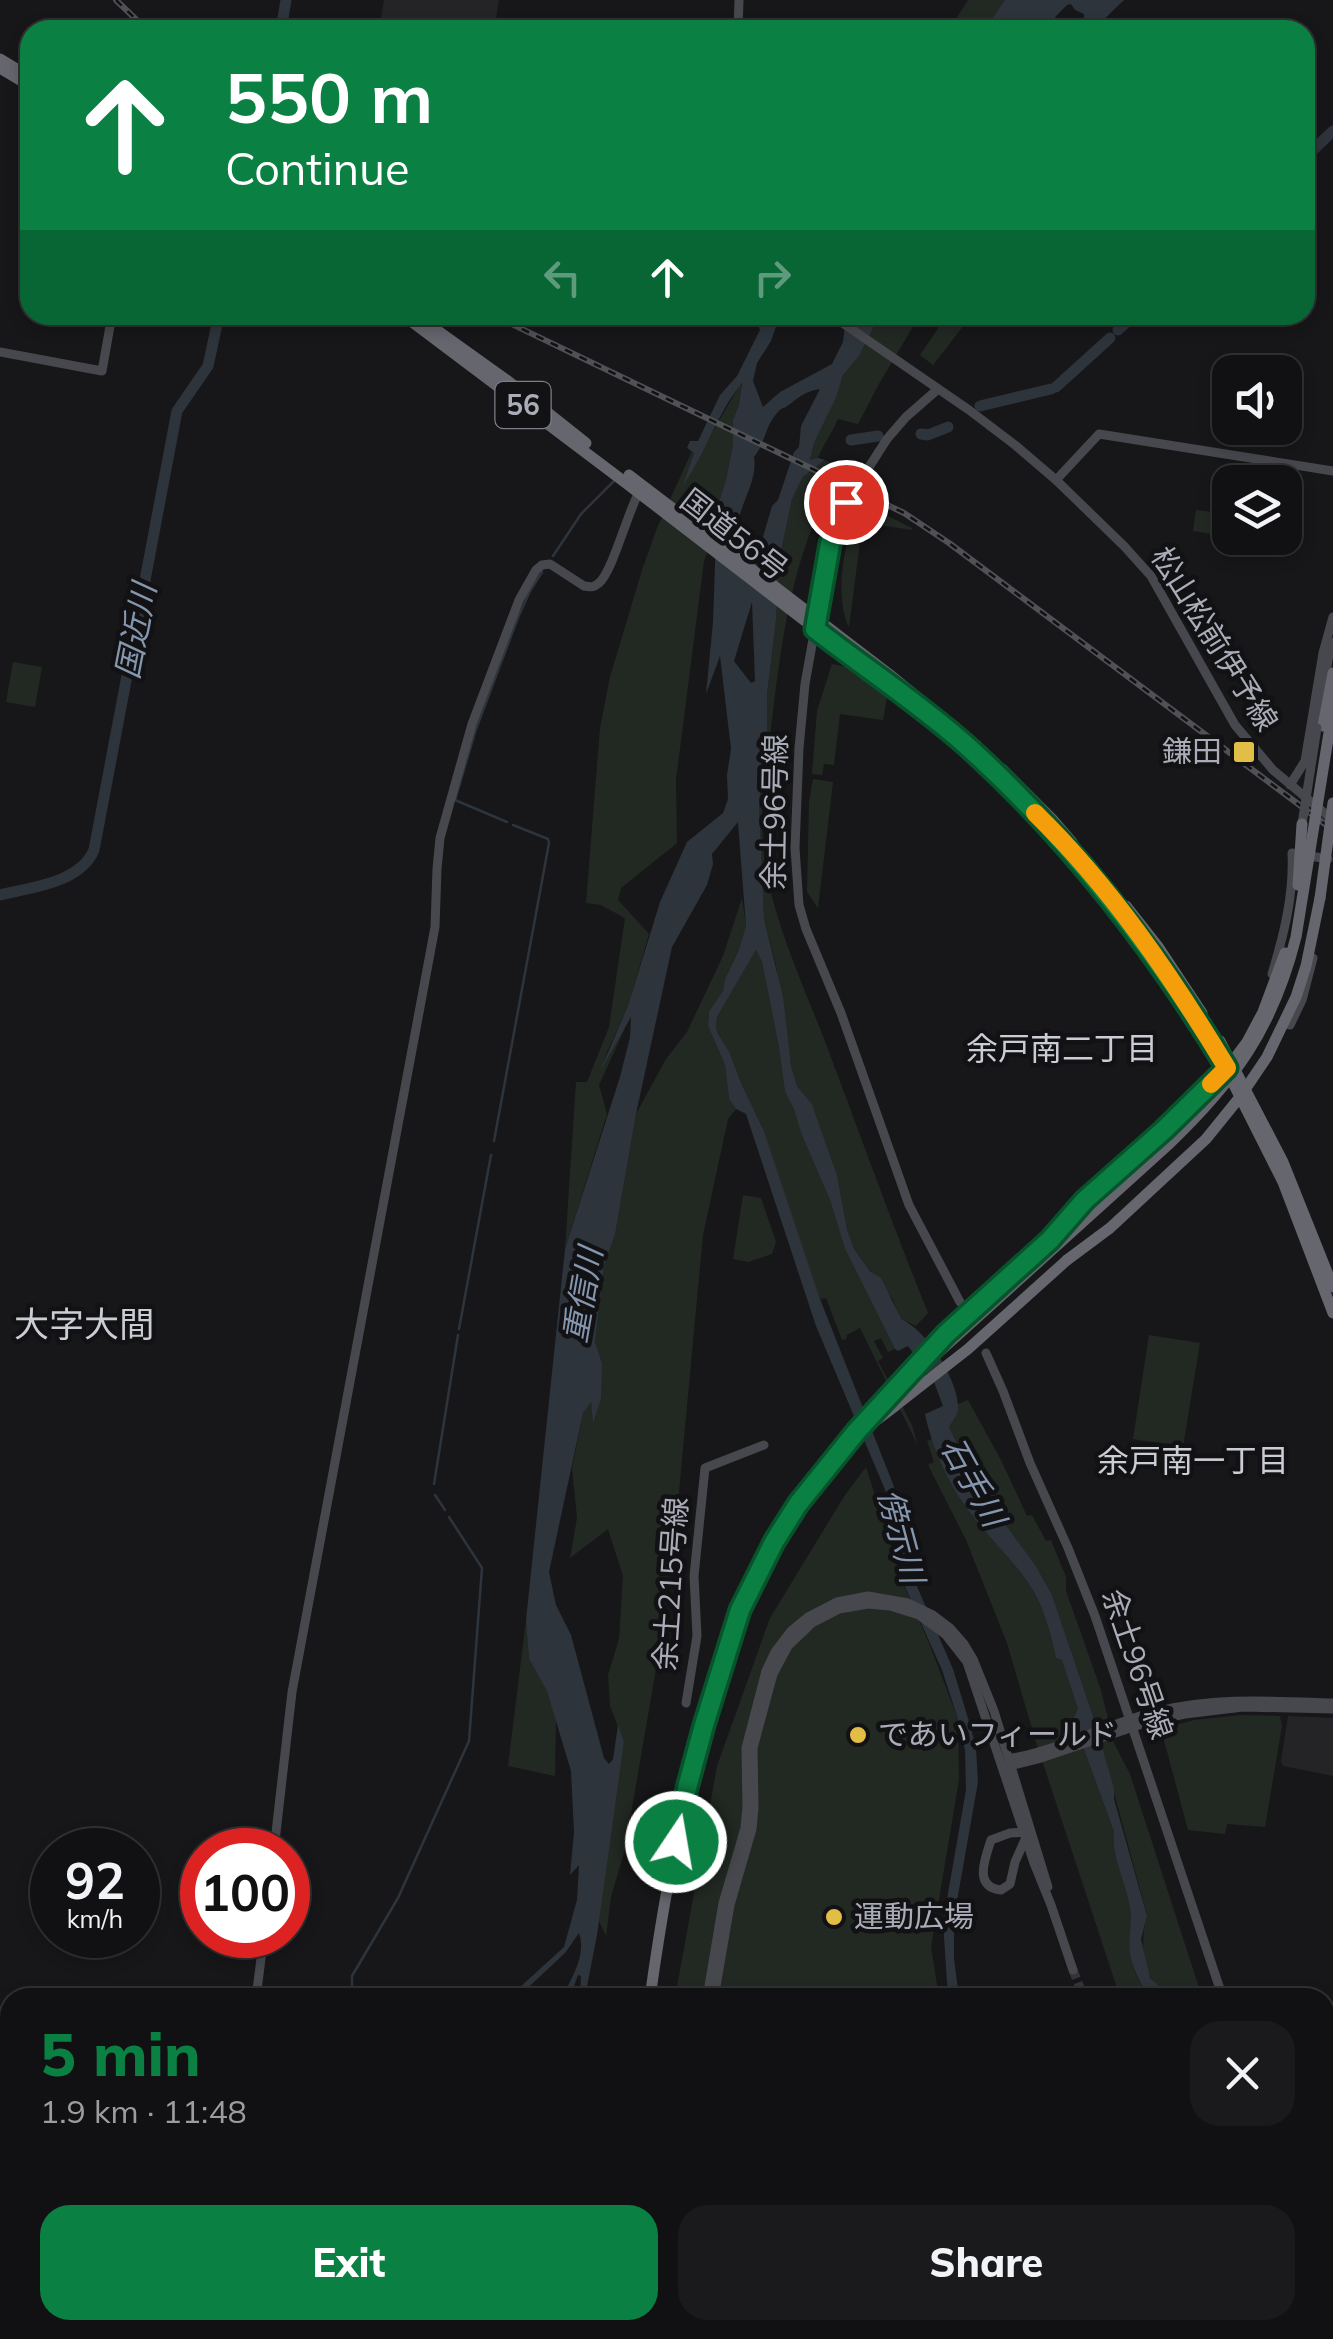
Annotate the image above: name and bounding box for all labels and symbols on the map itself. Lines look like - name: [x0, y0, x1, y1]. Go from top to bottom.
- road number: 56: [496, 382, 550, 428]
- pin: [804, 460, 889, 545]
- street label: 国道56号: [673, 480, 796, 588]
- street label: 松山松前伊予線: [1143, 539, 1287, 738]
- water label: 国近川: [106, 577, 164, 682]
- place label: 鎌田: [1162, 732, 1222, 770]
- street label: 余土96号線: [754, 734, 794, 890]
- marker: 鎌田: [1231, 739, 1257, 765]
- district label: 余戸南二丁目: [966, 1028, 1158, 1068]
- water label: 重信川: [554, 1241, 611, 1346]
- district label: 大字大間: [14, 1302, 154, 1346]
- water label: 石手川: [933, 1430, 1016, 1536]
- district label: 余戸南一丁目: [1097, 1440, 1289, 1480]
- water label: 傍示川: [870, 1484, 934, 1590]
- street label: 余土215号線: [645, 1496, 695, 1672]
- street label: 余土96号線: [1095, 1584, 1181, 1744]
- place label: であいフィールド: [878, 1715, 1117, 1753]
- marker: であいフィールド: [847, 1724, 869, 1746]
- position arrow: [624, 1790, 728, 1894]
- speed limit sign: 100: [180, 1828, 310, 1958]
- place label: 運動広場: [854, 1897, 974, 1935]
- marker: 運動広場: [823, 1906, 845, 1928]

